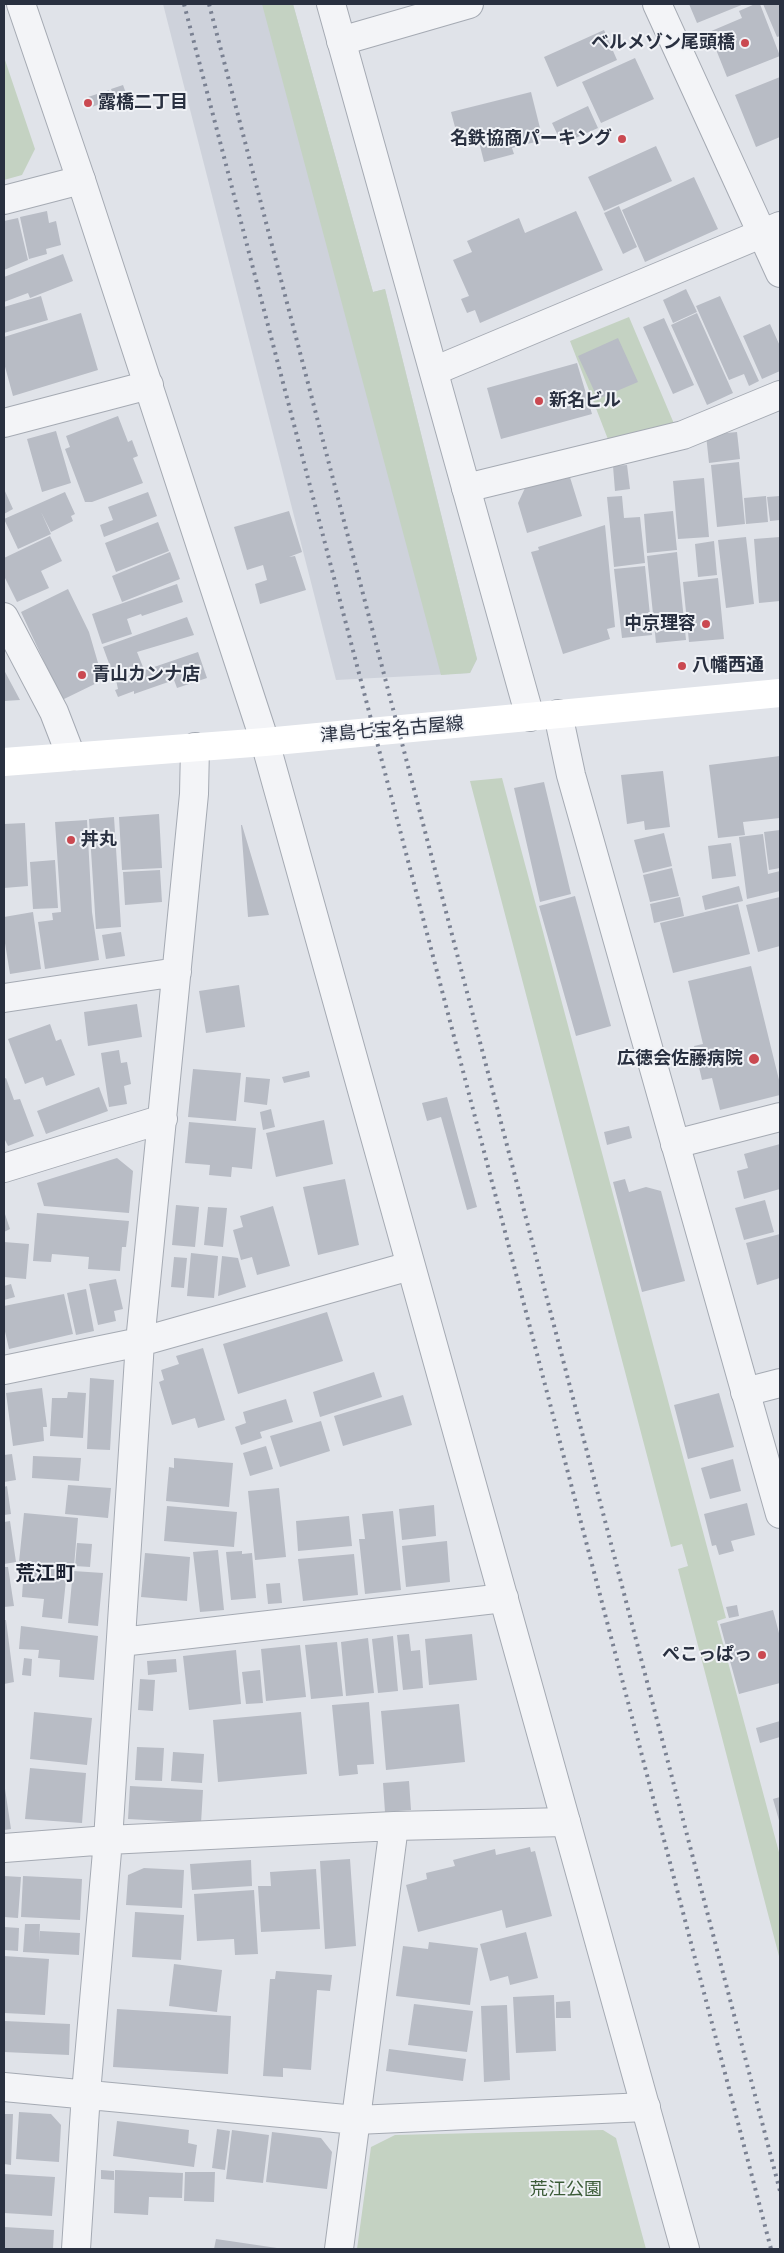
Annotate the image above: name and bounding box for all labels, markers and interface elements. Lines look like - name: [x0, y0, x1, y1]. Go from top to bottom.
- place label: ベルメゾン尾頭橋: [591, 32, 735, 54]
- marker: ベルメゾン尾頭橋: [739, 37, 751, 49]
- place label: 露橋二丁目: [98, 92, 188, 114]
- marker: 露橋二丁目: [82, 97, 94, 109]
- place label: 名鉄協商パーキング: [450, 128, 612, 150]
- marker: 名鉄協商パーキング: [616, 133, 628, 145]
- place label: 新名ビル: [549, 390, 621, 412]
- marker: 新名ビル: [533, 395, 545, 407]
- place label: 中京理容: [624, 613, 696, 635]
- marker: 中京理容: [700, 618, 712, 630]
- place label: 八幡西通: [692, 655, 764, 677]
- marker: 八幡西通: [676, 660, 688, 672]
- place label: 青山カンナ店: [92, 664, 200, 686]
- marker: 青山カンナ店: [76, 669, 88, 681]
- street label: 津島七宝名古屋線: [319, 713, 465, 747]
- place label: 丼丸: [81, 829, 117, 851]
- marker: 丼丸: [65, 834, 77, 846]
- place label: 広徳会佐藤病院: [617, 1048, 743, 1070]
- marker: 広徳会佐藤病院: [747, 1052, 761, 1066]
- district label: 荒江町: [15, 1562, 75, 1586]
- place label: ぺこっぱっ: [662, 1644, 752, 1666]
- marker: ぺこっぱっ: [756, 1649, 768, 1661]
- park label: 荒江公園: [530, 2179, 602, 2201]

